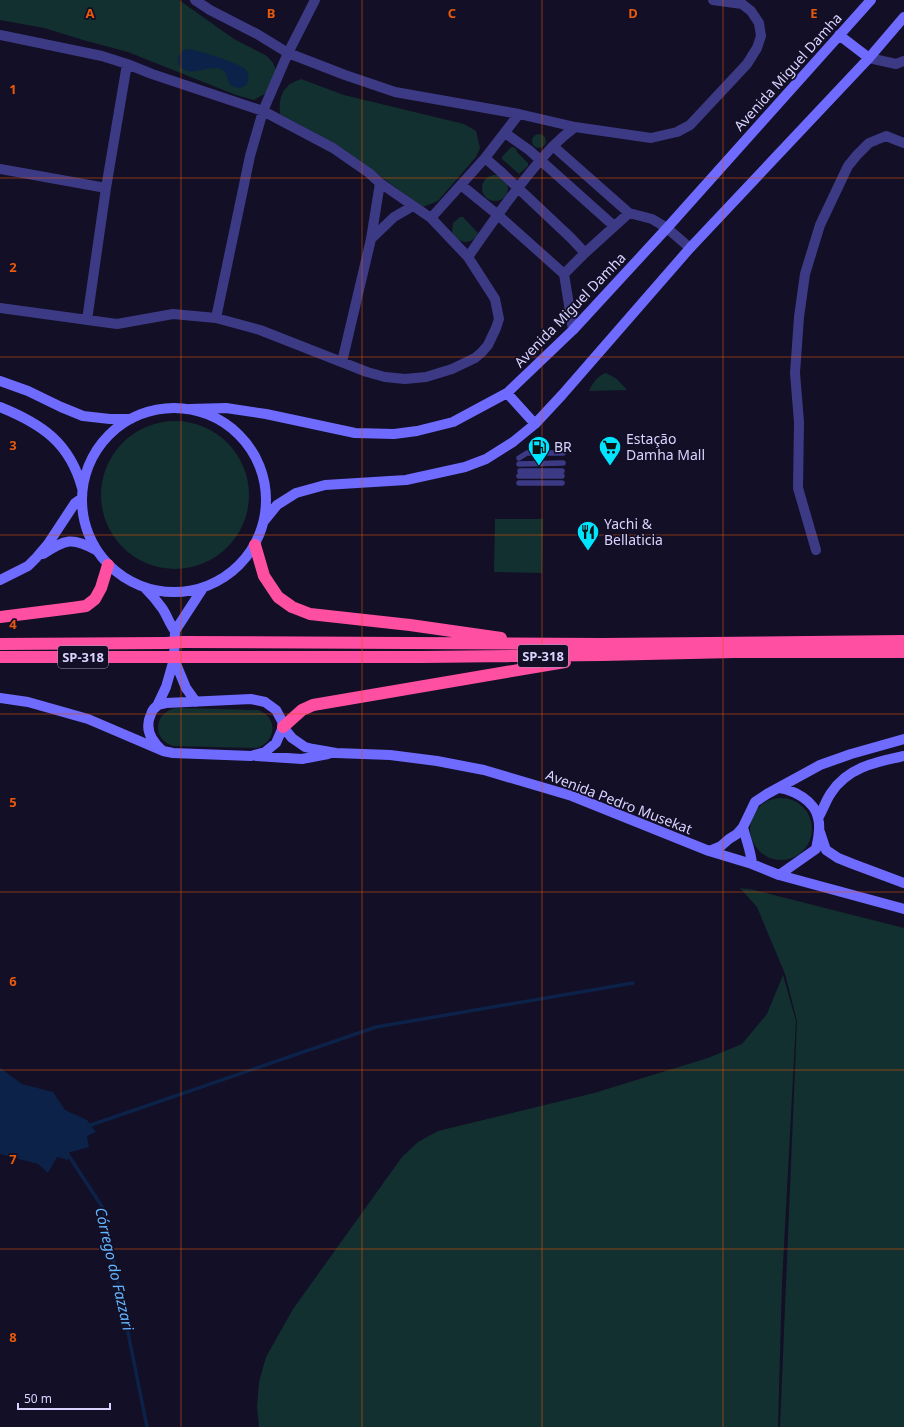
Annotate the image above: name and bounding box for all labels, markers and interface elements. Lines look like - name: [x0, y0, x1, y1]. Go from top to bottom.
- text: A: [86, 4, 95, 22]
- text: B: [267, 4, 275, 22]
- text: C: [448, 4, 456, 22]
- text: D: [628, 4, 638, 22]
- text: E: [810, 4, 818, 22]
- street label: Avenida Miguel Damha: [729, 9, 846, 135]
- text: 1: [9, 80, 17, 98]
- street label: Avenida Miguel Damha: [510, 248, 630, 371]
- text: 2: [9, 258, 17, 276]
- place label: Estação Damha Mall: [626, 429, 705, 464]
- fuel station icon: BR: [526, 434, 552, 467]
- supermarket icon: Estação Damha Mall: [597, 434, 623, 467]
- text: 3: [9, 436, 17, 454]
- place label: BR: [554, 437, 572, 456]
- place label: Yachi & Bellaticia: [604, 514, 663, 549]
- restaurant icon: Yachi & Bellaticia: [575, 519, 601, 552]
- text: 4: [9, 615, 17, 633]
- road number: SP-318: [518, 645, 568, 667]
- road number: SP-318: [58, 646, 108, 668]
- street label: Avenida Pedro Musekat: [543, 765, 695, 838]
- text: 5: [9, 793, 17, 811]
- text: 6: [9, 972, 17, 990]
- text: 7: [9, 1150, 17, 1168]
- water label: Córrego do Fazzari: [91, 1205, 139, 1333]
- text: 8: [9, 1328, 17, 1346]
- scale bar: [18, 1385, 110, 1411]
- text: 50 m: [24, 1390, 52, 1407]

